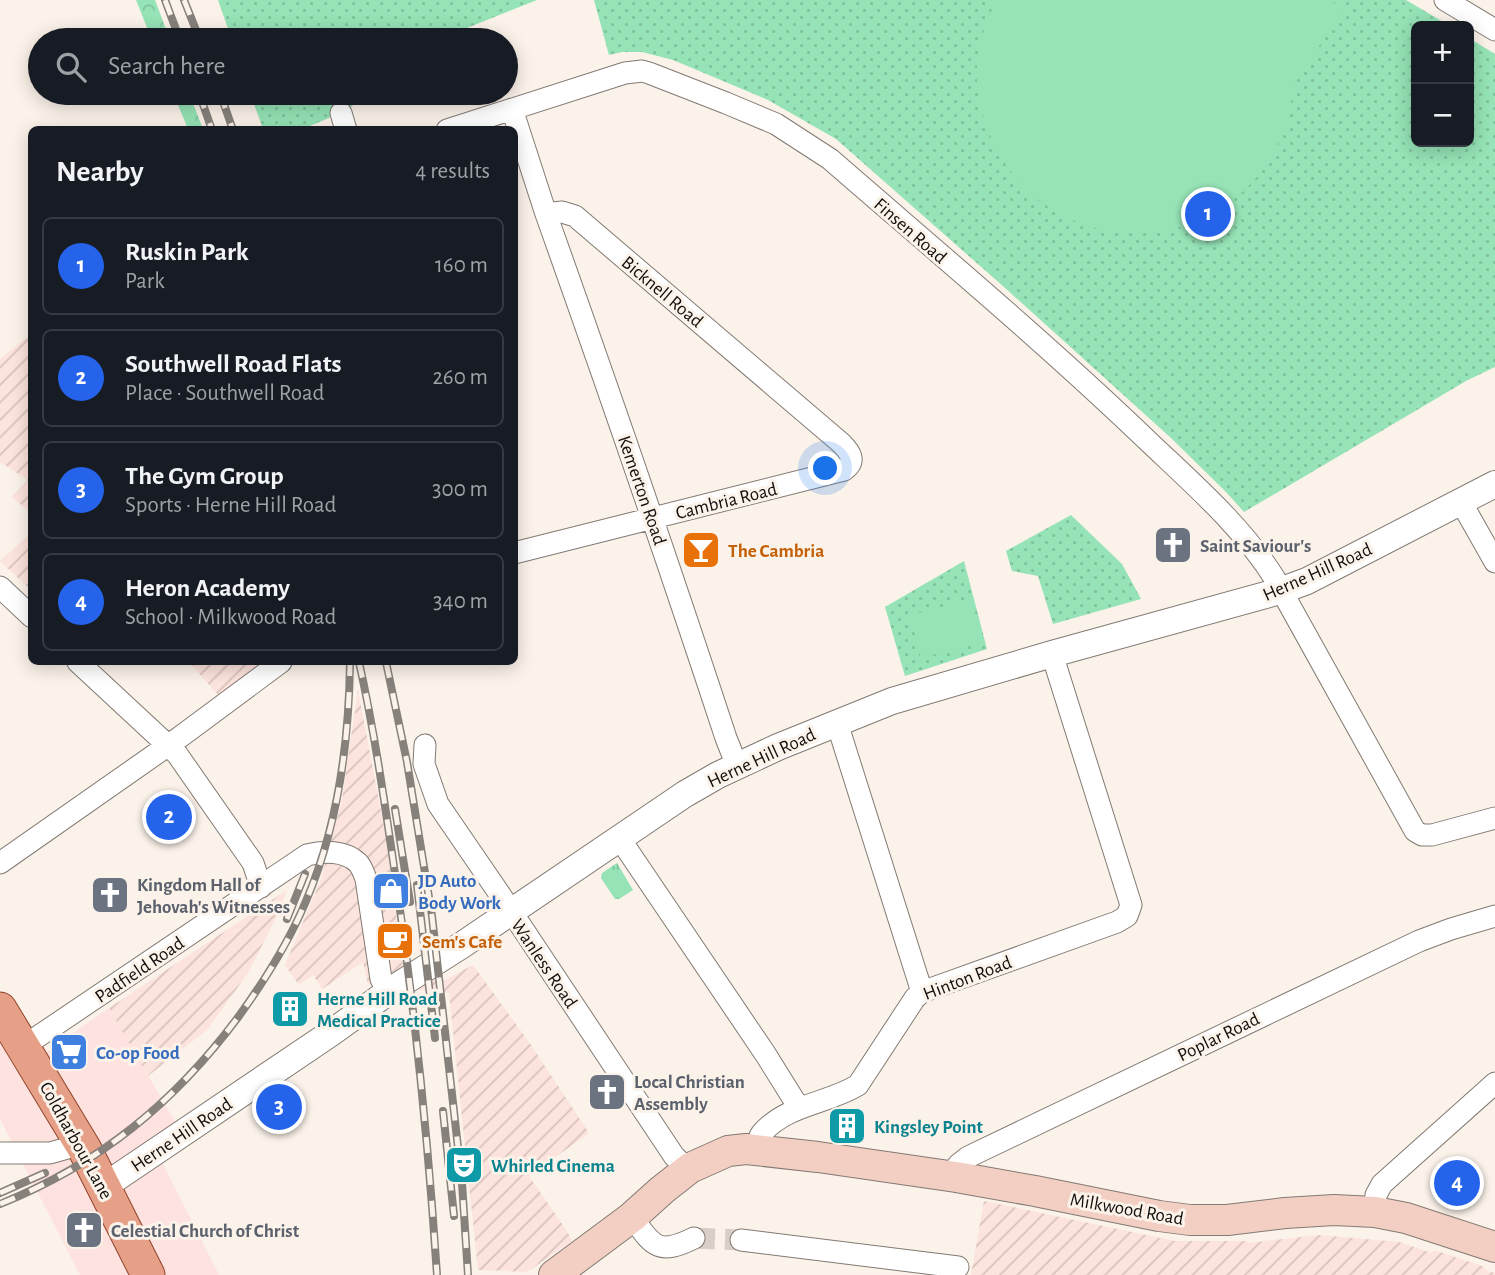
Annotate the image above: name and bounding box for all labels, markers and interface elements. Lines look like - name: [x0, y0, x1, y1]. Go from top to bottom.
- map controls: [1411, 21, 1474, 147]
- button: +: [1411, 21, 1474, 84]
- search box: [28, 28, 518, 105]
- icon: search: [52, 48, 90, 86]
- text: Search here: [108, 53, 226, 79]
- button: −: [1411, 84, 1474, 147]
- text: Nearby: [56, 157, 144, 187]
- text: 4 results: [415, 160, 490, 183]
- pin: 1: [1185, 188, 1231, 240]
- street label: Finsen Road: [870, 195, 950, 268]
- text: Ruskin Park: [125, 239, 249, 265]
- street label: Bicknell Road: [618, 253, 706, 332]
- text: 1: [77, 254, 85, 277]
- text: 160 m: [435, 254, 488, 277]
- text: Park: [125, 270, 165, 293]
- text: Southwell Road Flats: [125, 351, 341, 377]
- text: 2: [76, 366, 86, 389]
- text: 260 m: [432, 366, 488, 389]
- text: Place · Southwell Road: [125, 382, 325, 405]
- street label: Kemerton Road: [614, 433, 669, 548]
- your location: [808, 451, 842, 485]
- text: The Gym Group: [125, 463, 284, 489]
- text: 3: [76, 478, 86, 501]
- text: 300 m: [432, 478, 488, 501]
- street label: Cambria Road: [674, 480, 779, 523]
- text: Sports · Herne Hill Road: [125, 494, 337, 517]
- church icon: Saint Saviour's: [1152, 524, 1194, 566]
- bar icon: The Cambria: [680, 529, 722, 571]
- place label: Saint Saviour's: [1200, 537, 1311, 556]
- street label: Herne Hill Road: [1260, 540, 1375, 605]
- place label: The Cambria: [728, 542, 824, 561]
- text: Heron Academy: [125, 575, 290, 601]
- text: 4: [75, 590, 87, 613]
- text: 340 m: [433, 590, 488, 613]
- text: School · Milkwood Road: [125, 606, 336, 629]
- street label: Herne Hill Road: [705, 725, 819, 792]
- pin: 2: [146, 791, 192, 843]
- shop icon: JD Auto Body Work: [370, 870, 412, 912]
- place label: JD Auto Body Work: [418, 872, 502, 913]
- church icon: Kingdom Hall of Jehovah's Witnesses: [89, 874, 131, 916]
- place label: Kingdom Hall of Jehovah's Witnesses: [137, 876, 290, 917]
- street label: Wanless Road: [507, 916, 580, 1012]
- cafe icon: Sem's Cafe: [374, 920, 416, 962]
- place label: Sem's Cafe: [422, 933, 502, 952]
- street label: Padfield Road: [92, 934, 188, 1007]
- street label: Hinton Road: [921, 953, 1015, 1004]
- building icon: Herne Hill Road Medical Practice: [269, 988, 311, 1030]
- place label: Herne Hill Road Medical Practice: [317, 990, 441, 1031]
- street label: Poplar Road: [1175, 1009, 1263, 1065]
- supermarket icon: Co-op Food: [48, 1031, 90, 1073]
- place label: Co-op Food: [96, 1044, 180, 1063]
- church icon: Local Christian Assembly: [586, 1071, 628, 1113]
- place label: Local Christian Assembly: [634, 1073, 745, 1114]
- street label: Coldharbour Lane: [36, 1079, 116, 1203]
- pin: 3: [256, 1081, 302, 1133]
- street label: Herne Hill Road: [128, 1095, 236, 1176]
- building icon: Kingsley Point: [826, 1105, 868, 1147]
- place label: Kingsley Point: [874, 1118, 984, 1137]
- theatre icon: Whirled Cinema: [443, 1144, 485, 1186]
- place label: Whirled Cinema: [491, 1157, 615, 1176]
- pin: 4: [1434, 1157, 1480, 1209]
- street label: Milkwood Road: [1069, 1190, 1185, 1229]
- church icon: Celestial Church of Christ: [63, 1209, 105, 1251]
- place label: Celestial Church of Christ: [111, 1222, 300, 1241]

